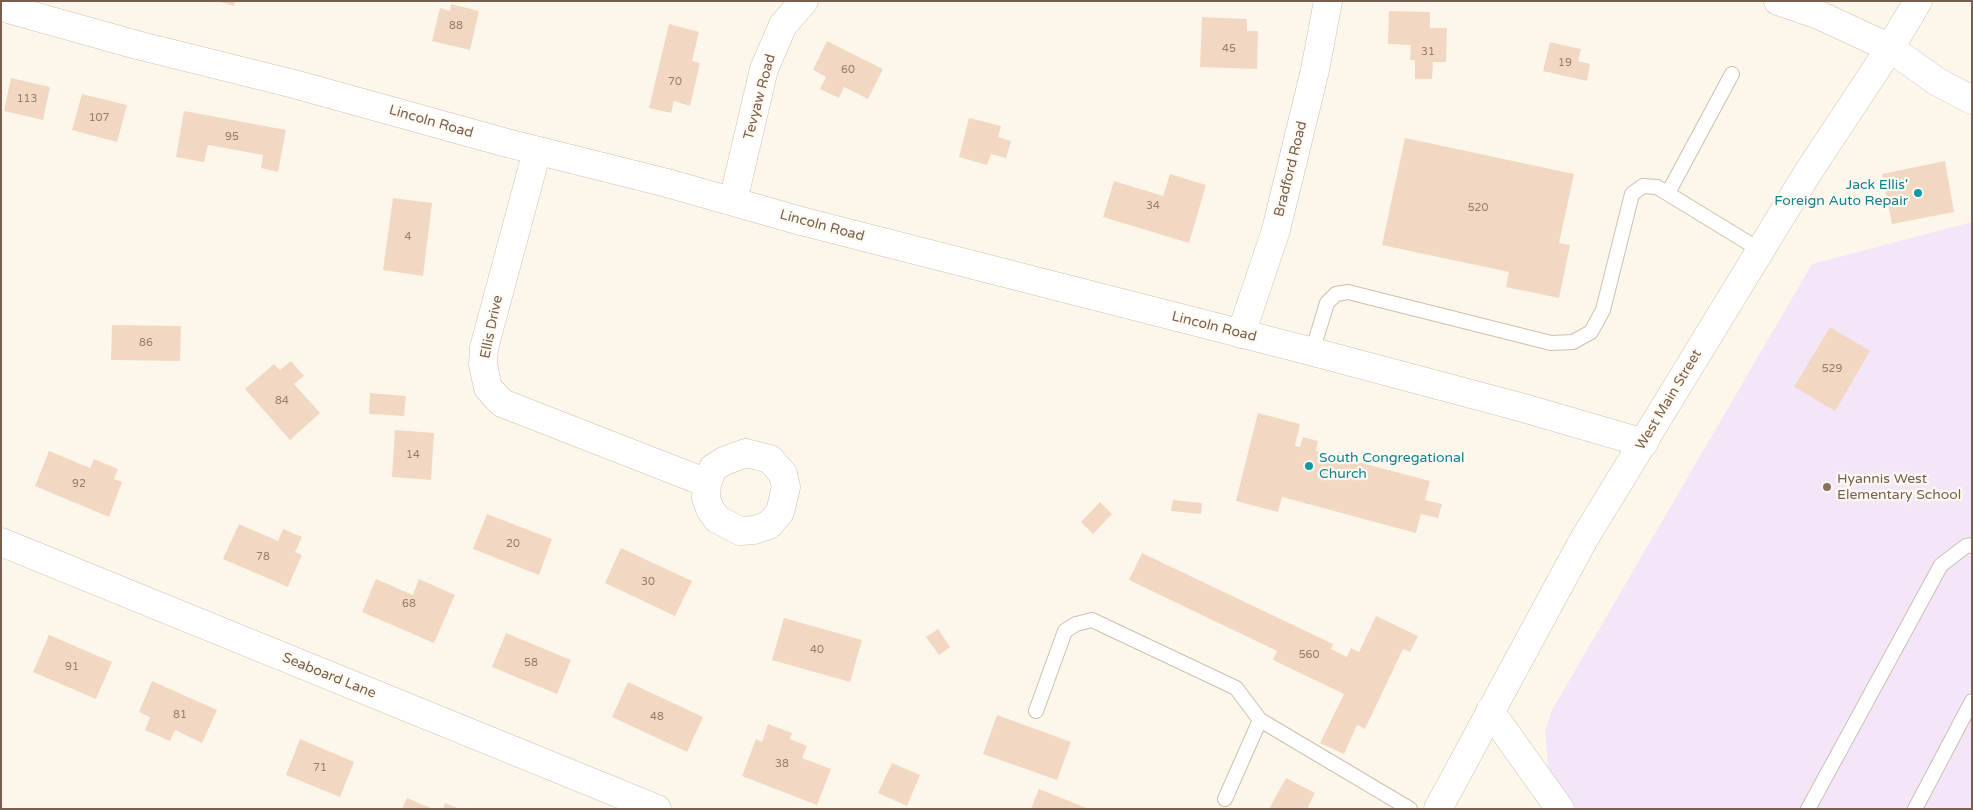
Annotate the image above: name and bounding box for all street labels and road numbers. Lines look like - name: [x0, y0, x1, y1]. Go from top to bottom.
- street label: Tevyaw Road: [740, 52, 780, 142]
- street label: Lincoln Road: [387, 102, 475, 142]
- street label: Bradford Road: [1271, 119, 1311, 219]
- street label: Lincoln Road: [778, 207, 866, 245]
- street label: Ellis Drive: [477, 294, 507, 360]
- street label: Lincoln Road: [1170, 308, 1258, 346]
- street label: West Main Street: [1632, 347, 1706, 453]
- street label: Seaboard Lane: [280, 650, 378, 702]

